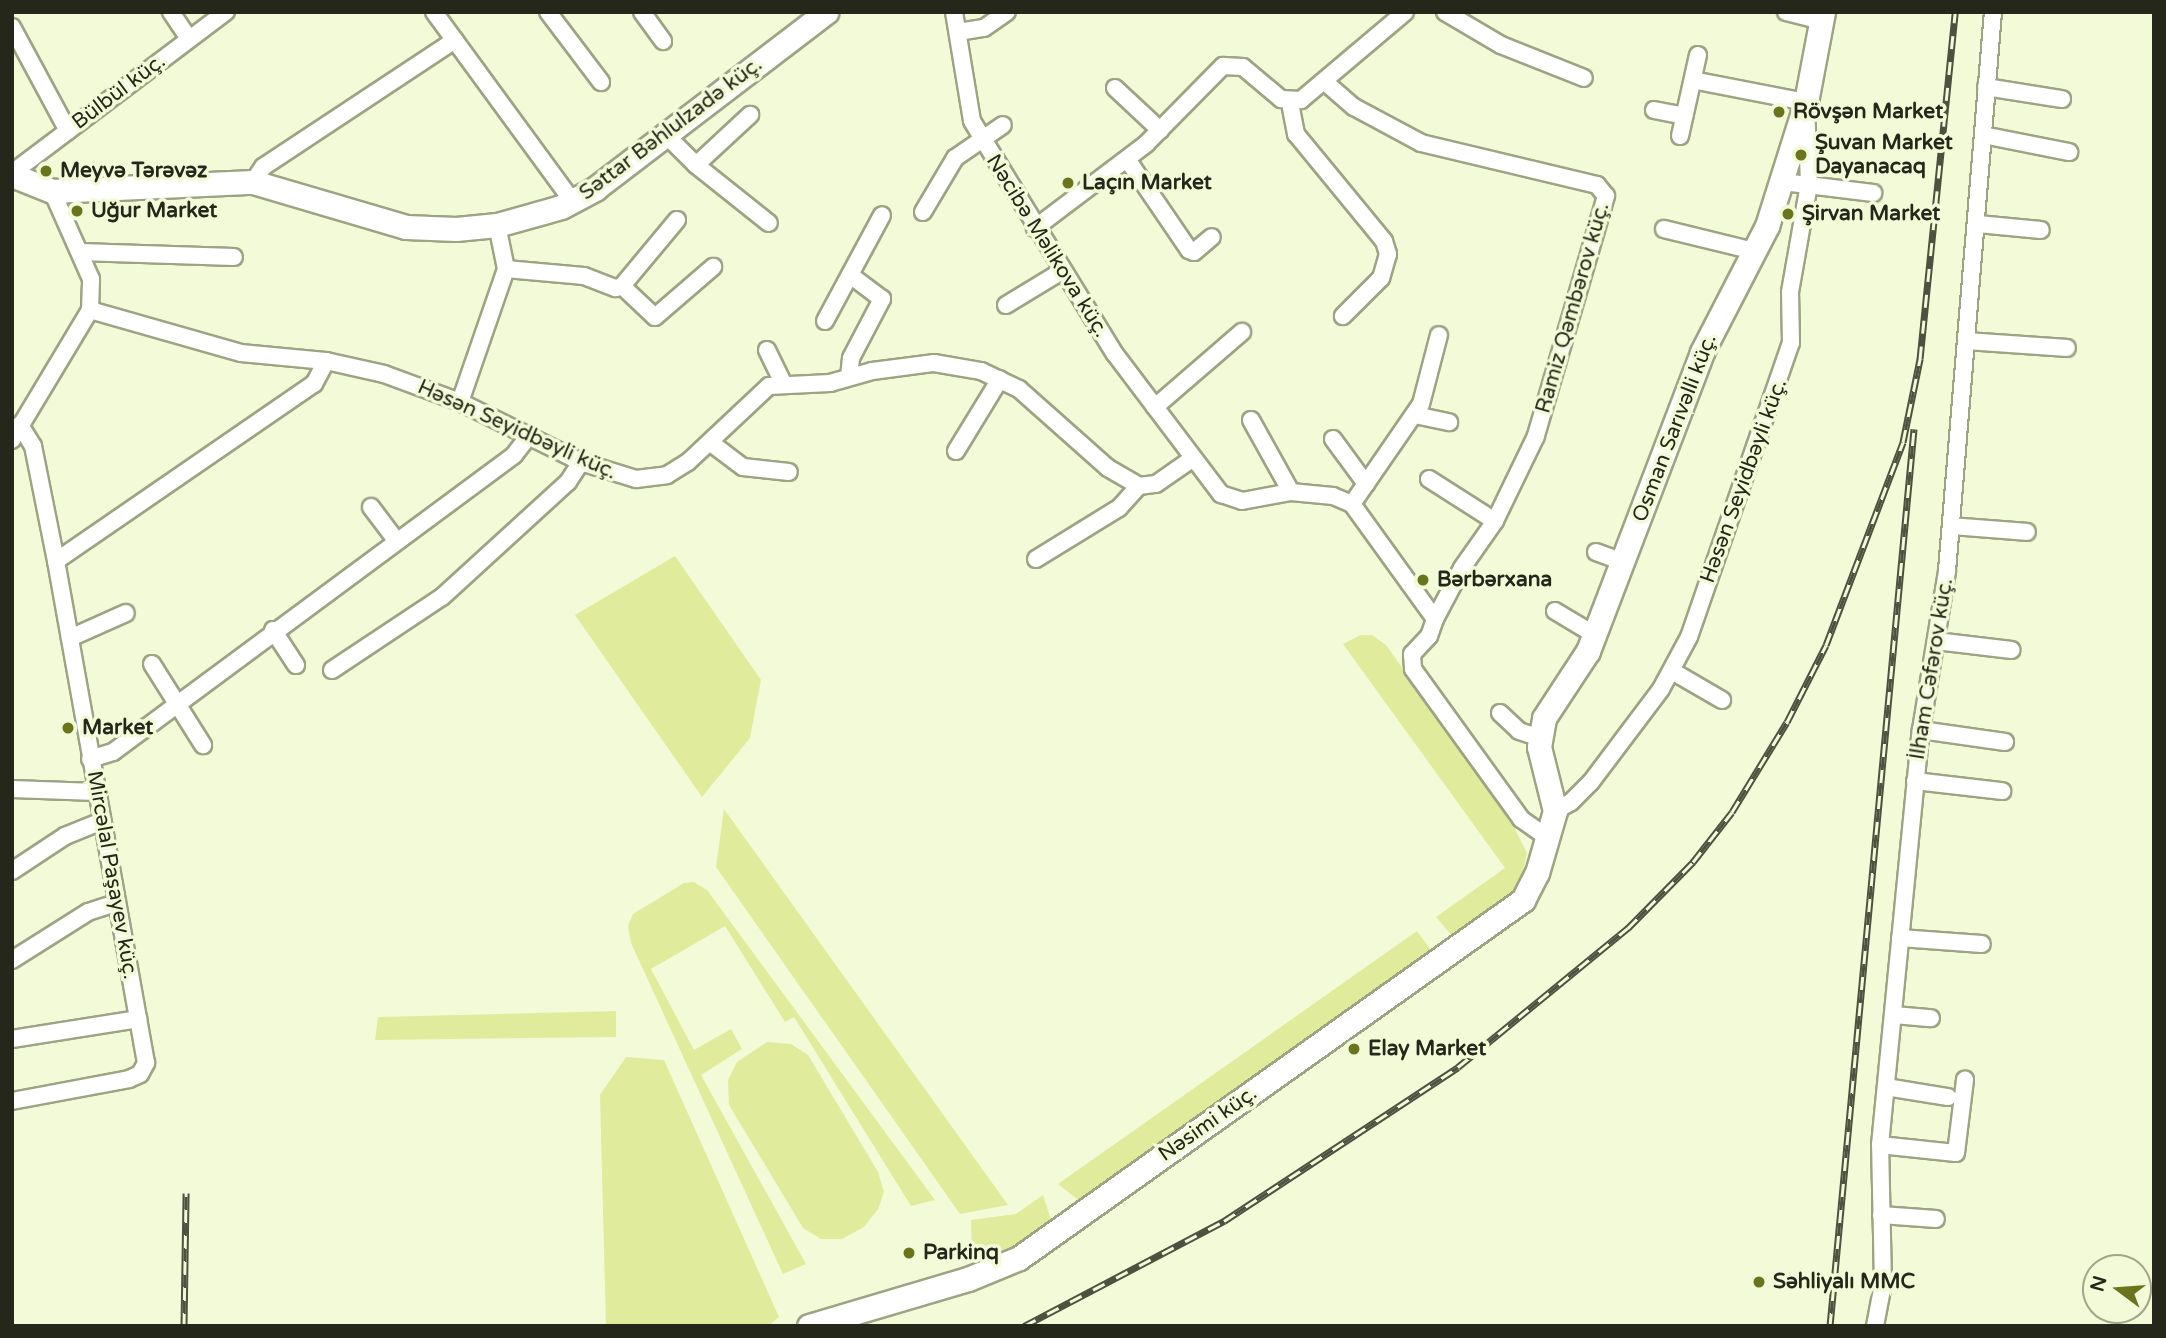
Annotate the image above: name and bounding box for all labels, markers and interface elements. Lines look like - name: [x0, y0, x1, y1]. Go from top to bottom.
- street label: Bülbül küç.: [67, 49, 171, 135]
- street label: Səttar Bəhlulzadə küç.: [575, 52, 767, 206]
- place label: Rövşən Market: [1793, 99, 1943, 125]
- marker: Rövşən Market: [1771, 104, 1787, 120]
- place label: Şuvan Market Dayanacaq: [1815, 130, 1953, 180]
- marker: Şuvan Market Dayanacaq: [1793, 147, 1809, 163]
- street label: Nəcibə Məlikova küç.: [980, 150, 1114, 342]
- place label: Meyvə Tərəvəz: [60, 158, 208, 184]
- marker: Meyvə Tərəvəz: [38, 163, 54, 179]
- place label: Laçın Market: [1082, 170, 1212, 196]
- marker: Laçın Market: [1060, 175, 1076, 191]
- place label: Uğur Market: [91, 198, 217, 224]
- street label: Ramiz Qəmbərov küç.: [1531, 200, 1615, 416]
- place label: Şirvan Market: [1802, 201, 1940, 227]
- marker: Uğur Market: [69, 203, 85, 219]
- marker: Şirvan Market: [1780, 206, 1796, 222]
- street label: Osman Sarıvəlli küç.: [1628, 330, 1722, 526]
- street label: Həsən Seyidbəyli küç.: [414, 375, 620, 485]
- street label: Həsən Seyidbəyli küç.: [1695, 376, 1793, 586]
- place label: Bərbərxana: [1437, 567, 1552, 593]
- marker: Bərbərxana: [1415, 572, 1431, 588]
- street label: İlham Cəfərov küç.: [1905, 576, 1959, 762]
- place label: Market: [82, 715, 153, 741]
- marker: Market: [60, 720, 76, 736]
- street label: Mircəlal Paşayev küç.: [81, 769, 143, 981]
- place label: Elay Market: [1368, 1036, 1486, 1062]
- marker: Elay Market: [1346, 1041, 1362, 1057]
- street label: Nəsimi küç.: [1154, 1081, 1262, 1167]
- place label: Parkinq: [923, 1240, 999, 1266]
- marker: Parkinq: [901, 1245, 917, 1261]
- north arrow: [2082, 1254, 2152, 1324]
- place label: Səhliyalı MMC: [1773, 1269, 1915, 1295]
- text: N: [2086, 1273, 2111, 1294]
- marker: Səhliyalı MMC: [1751, 1274, 1767, 1290]

